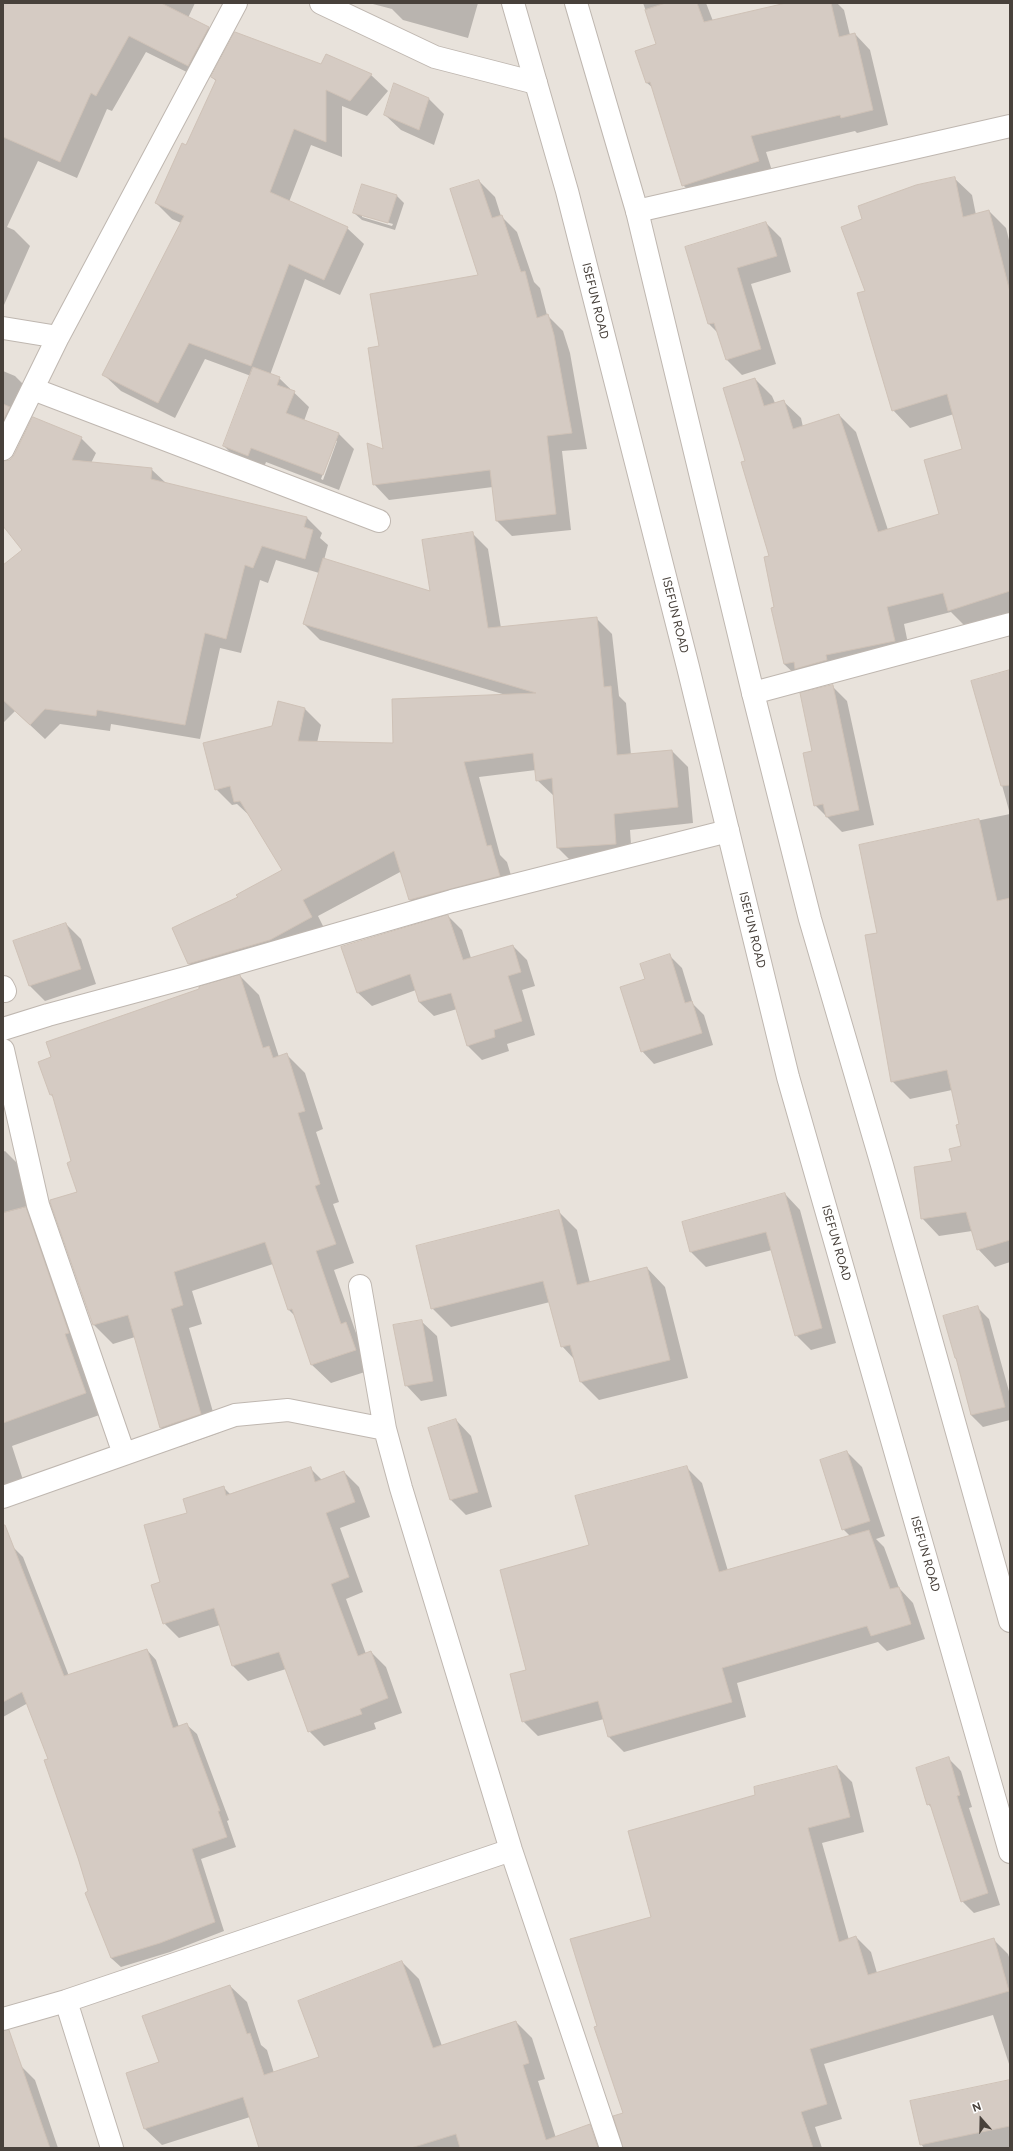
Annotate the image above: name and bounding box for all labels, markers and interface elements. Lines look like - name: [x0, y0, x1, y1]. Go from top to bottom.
- street label: ISEFUN ROAD: [579, 261, 611, 341]
- street label: ISEFUN ROAD: [659, 575, 691, 655]
- street label: ISEFUN ROAD: [736, 890, 768, 970]
- street label: ISEFUN ROAD: [818, 1203, 854, 1283]
- street label: ISEFUN ROAD: [907, 1514, 943, 1594]
- north arrow: [961, 2099, 1001, 2139]
- text: N: [970, 2100, 983, 2115]

